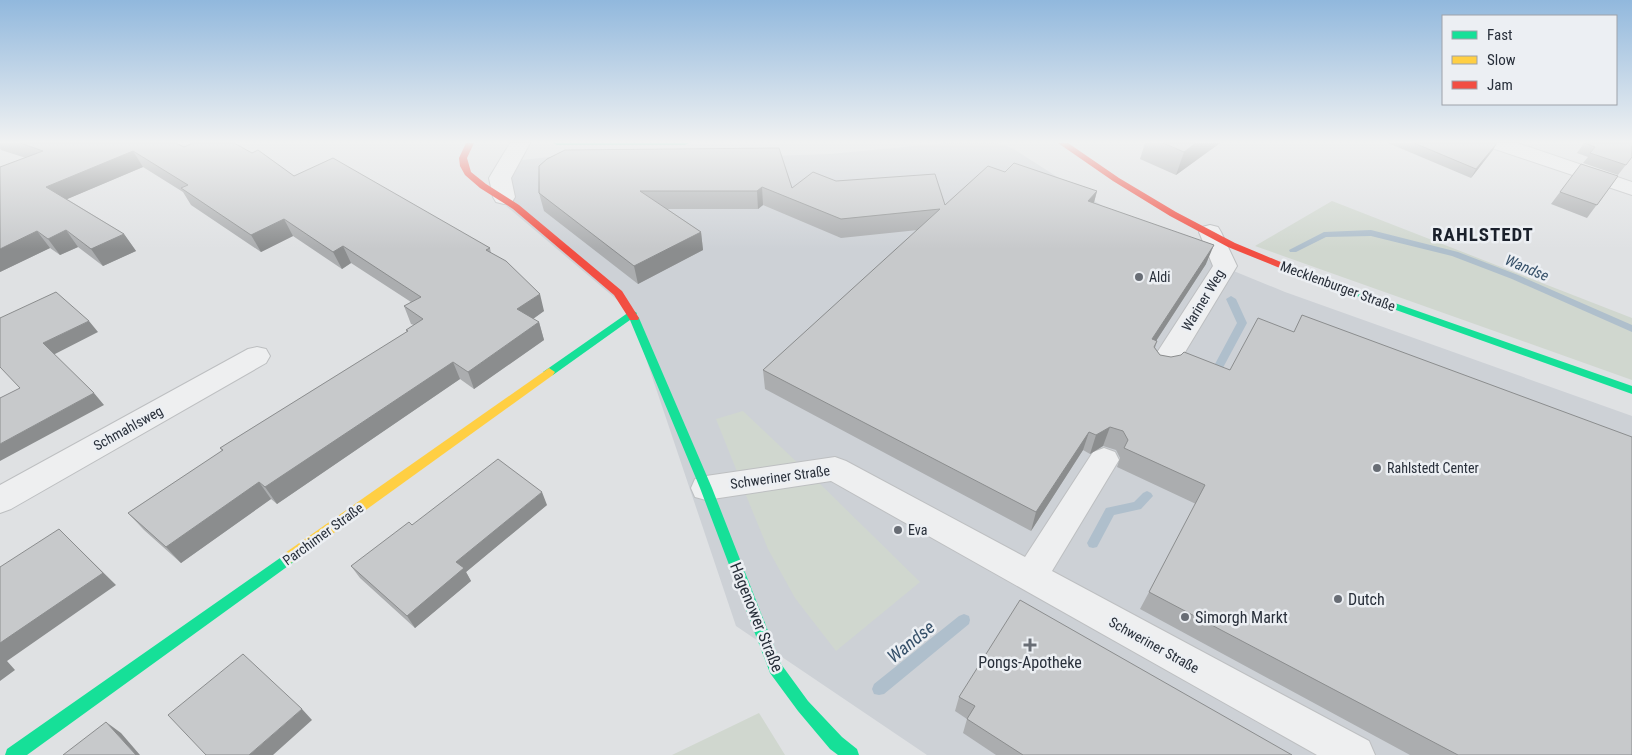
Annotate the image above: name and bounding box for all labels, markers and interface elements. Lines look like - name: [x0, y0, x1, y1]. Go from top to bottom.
- legend: [1442, 15, 1617, 105]
- text: Fast: [1487, 26, 1512, 44]
- text: Slow: [1487, 51, 1516, 69]
- text: Jam: [1487, 76, 1513, 94]
- district label: RAHLSTEDT: [1432, 223, 1534, 246]
- water label: Wandse: [1503, 251, 1552, 285]
- street label: Mecklenburger Straße: [1278, 258, 1398, 314]
- street label: Wariner Weg: [1178, 266, 1228, 334]
- place label: Aldi: [1149, 269, 1170, 285]
- marker: Aldi: [1133, 271, 1145, 283]
- street label: Schmahlsweg: [91, 402, 165, 454]
- place label: Rahlstedt Center: [1387, 460, 1479, 476]
- street label: Schweriner Straße: [729, 462, 831, 492]
- marker: Rahlstedt Center: [1371, 462, 1383, 474]
- street label: Parchimer Straße: [280, 499, 367, 569]
- place label: Eva: [908, 522, 927, 538]
- marker: Eva: [892, 524, 904, 536]
- street label: Hagenower Straße: [726, 560, 787, 675]
- place label: Dutch: [1348, 590, 1385, 609]
- marker: Dutch: [1332, 593, 1344, 605]
- place label: Simorgh Markt: [1195, 608, 1288, 627]
- marker: Simorgh Markt: [1179, 611, 1191, 623]
- street label: Schweriner Straße: [1106, 614, 1202, 677]
- water label: Wandse: [883, 616, 939, 667]
- marker: Pongs-Apotheke: [1024, 639, 1036, 651]
- place label: Pongs-Apotheke: [978, 653, 1082, 672]

